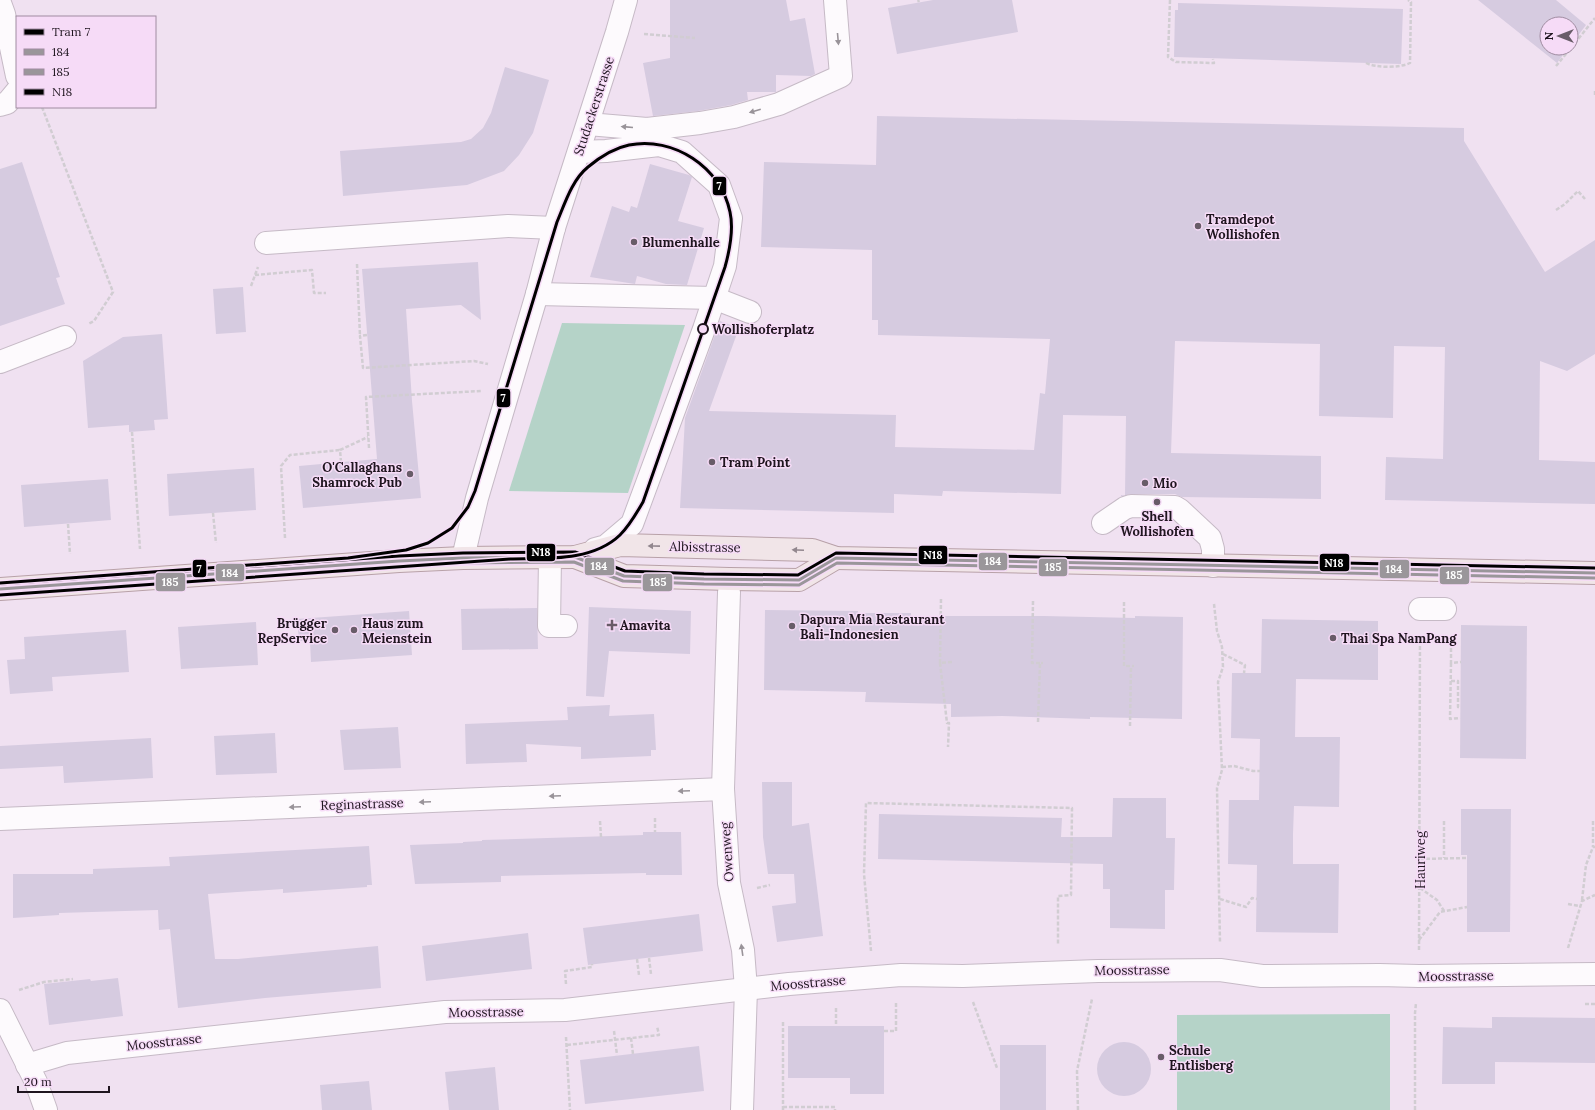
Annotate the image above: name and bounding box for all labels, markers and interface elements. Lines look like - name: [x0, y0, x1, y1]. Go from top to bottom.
- legend: [16, 16, 156, 108]
- north arrow: [1539, 16, 1579, 56]
- text: Tram 7: [52, 24, 91, 39]
- text: N: [1542, 31, 1556, 40]
- one-way arrow: [834, 33, 841, 45]
- text: 184: [52, 44, 70, 59]
- street label: Studackerstrasse: [570, 54, 618, 158]
- text: 185: [52, 64, 70, 79]
- text: N18: [52, 84, 73, 99]
- one-way arrow: [749, 108, 761, 114]
- one-way arrow: [621, 124, 633, 131]
- line badge: 7: [712, 176, 727, 196]
- text: 7: [716, 179, 722, 193]
- place label: Tramdepot Wollishofen: [1206, 211, 1280, 243]
- marker: Tramdepot Wollishofen: [1193, 221, 1203, 231]
- place label: Blumenhalle: [642, 234, 720, 251]
- marker: Blumenhalle: [629, 237, 639, 247]
- place label: Wollishoferplatz: [712, 321, 815, 338]
- marker: Wollishoferplatz: [697, 323, 709, 335]
- line badge: 7: [496, 388, 511, 408]
- text: 7: [500, 391, 506, 405]
- place label: Tram Point: [720, 454, 791, 471]
- marker: Tram Point: [707, 457, 717, 467]
- place label: O'Callaghans Shamrock Pub: [312, 459, 403, 491]
- marker: O'Callaghans Shamrock Pub: [405, 469, 415, 479]
- place label: Mio: [1153, 475, 1177, 492]
- marker: Mio: [1140, 478, 1150, 488]
- marker: Shell Wollishofen: [1152, 497, 1162, 507]
- place label: Shell Wollishofen: [1120, 508, 1195, 540]
- street label: Albisstrasse: [668, 538, 741, 556]
- line badge: N18: [526, 543, 556, 562]
- one-way arrow: [647, 543, 660, 549]
- text: N18: [531, 545, 551, 559]
- line badge: N18: [918, 545, 948, 565]
- one-way arrow: [792, 546, 804, 553]
- text: N18: [923, 548, 943, 562]
- line badge: 184: [978, 552, 1008, 571]
- line badge: N18: [1319, 553, 1350, 572]
- text: 184: [985, 554, 1001, 568]
- text: N18: [1324, 556, 1344, 570]
- line badge: 184: [584, 557, 615, 576]
- line badge: 185: [1038, 558, 1068, 577]
- line badge: 7: [192, 559, 207, 578]
- text: 184: [591, 559, 607, 573]
- line badge: 184: [1379, 559, 1410, 579]
- text: 185: [1045, 560, 1061, 574]
- text: 7: [196, 562, 202, 576]
- text: 184: [1386, 562, 1402, 576]
- line badge: 184: [215, 563, 245, 582]
- text: 184: [222, 566, 238, 580]
- line badge: 185: [1439, 566, 1470, 585]
- text: 185: [1446, 568, 1462, 582]
- line badge: 185: [155, 572, 186, 592]
- line badge: 185: [642, 573, 673, 592]
- text: 185: [162, 575, 178, 589]
- text: 185: [650, 575, 666, 589]
- place label: Dapura Mia Restaurant Bali-Indonesien: [800, 611, 945, 643]
- place label: Brügger RepService: [257, 615, 328, 647]
- place label: Haus zum Meienstein: [362, 615, 433, 647]
- place label: Amavita: [620, 617, 671, 634]
- marker: Amavita: [607, 620, 617, 630]
- marker: Dapura Mia Restaurant Bali-Indonesien: [787, 621, 797, 631]
- marker: Brügger RepService: [330, 625, 340, 635]
- marker: Haus zum Meienstein: [349, 625, 359, 635]
- place label: Thai Spa NamPang: [1341, 630, 1457, 647]
- marker: Thai Spa NamPang: [1328, 633, 1338, 643]
- one-way arrow: [677, 788, 690, 794]
- one-way arrow: [548, 793, 561, 799]
- street label: Reginastrasse: [320, 794, 404, 814]
- one-way arrow: [419, 798, 431, 805]
- one-way arrow: [288, 804, 301, 810]
- street label: Owenweg: [716, 821, 738, 882]
- street label: Hauriweg: [1412, 830, 1429, 889]
- one-way arrow: [739, 944, 745, 957]
- street label: Moosstrasse: [1094, 961, 1170, 979]
- street label: Moosstrasse: [1418, 967, 1494, 985]
- street label: Moosstrasse: [770, 971, 846, 995]
- street label: Moosstrasse: [448, 1003, 524, 1021]
- street label: Moosstrasse: [126, 1030, 202, 1054]
- place label: Schule Entlisberg: [1169, 1042, 1234, 1074]
- marker: Schule Entlisberg: [1156, 1052, 1166, 1062]
- scale bar: [18, 1068, 109, 1094]
- text: 20 m: [24, 1074, 52, 1089]

